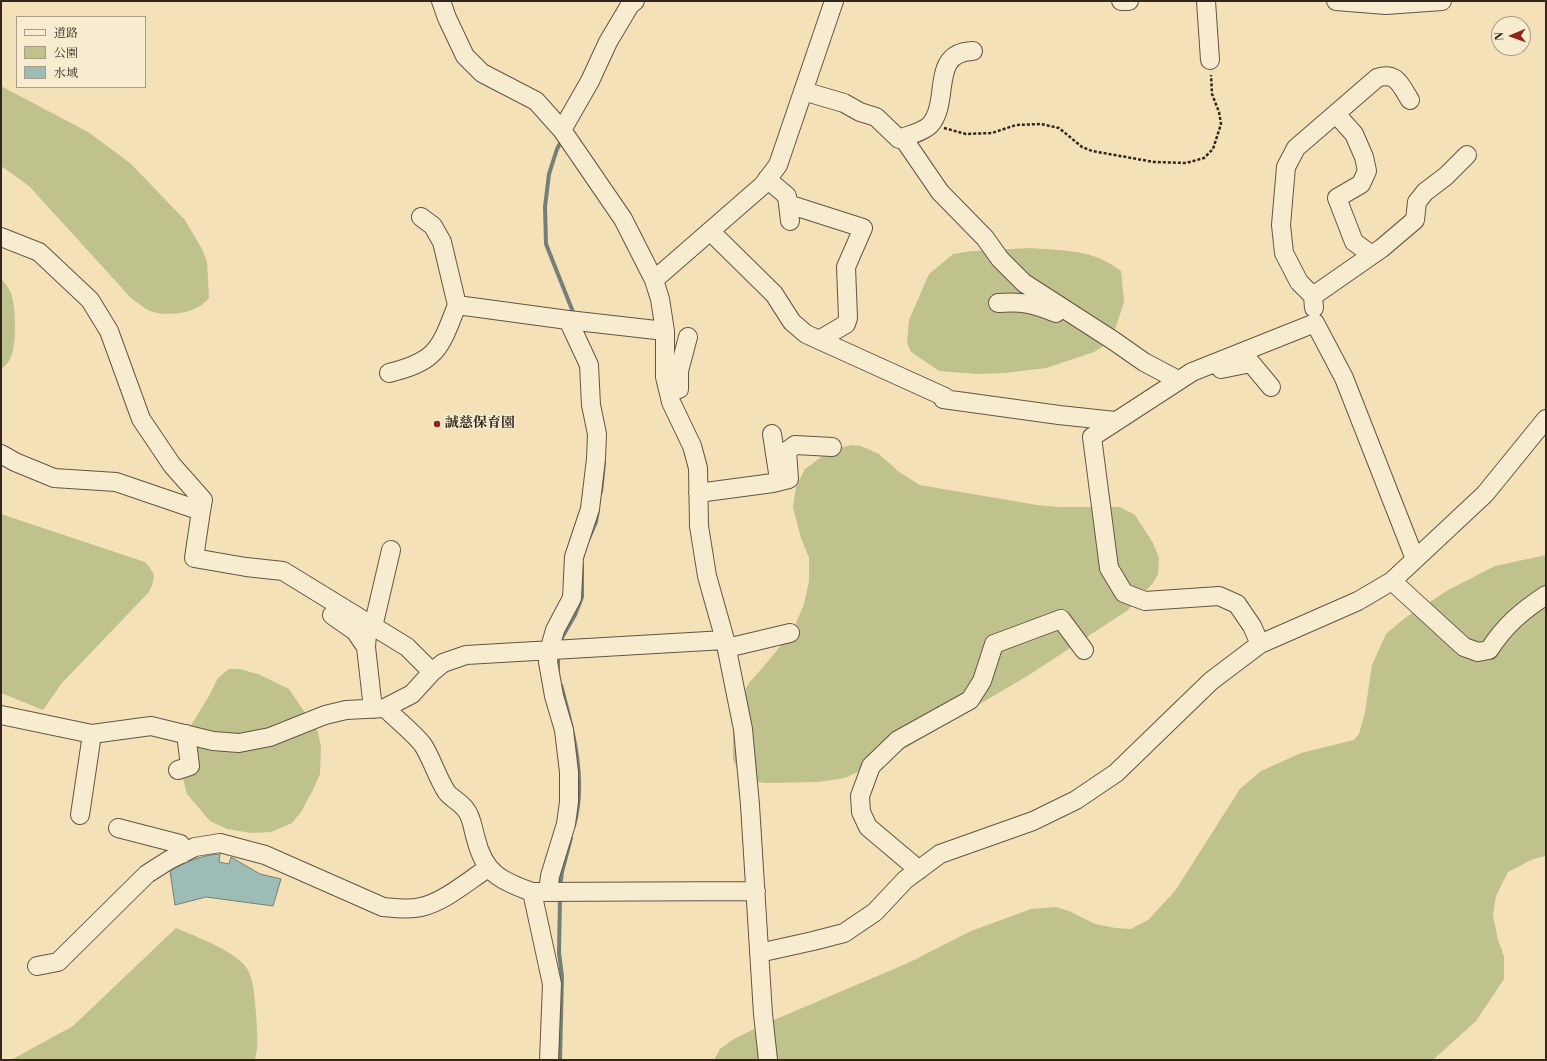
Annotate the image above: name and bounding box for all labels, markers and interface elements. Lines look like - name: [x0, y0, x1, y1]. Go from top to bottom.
- legend: [16, 16, 146, 88]
- north arrow: [1491, 16, 1531, 56]
- text: 道路: [54, 26, 78, 41]
- text: N: [1493, 32, 1507, 41]
- text: 公園: [54, 46, 78, 61]
- text: 水域: [54, 66, 78, 81]
- place label: 誠慈保育園: [445, 416, 515, 432]
- marker: 誠慈保育園: [432, 419, 442, 429]

